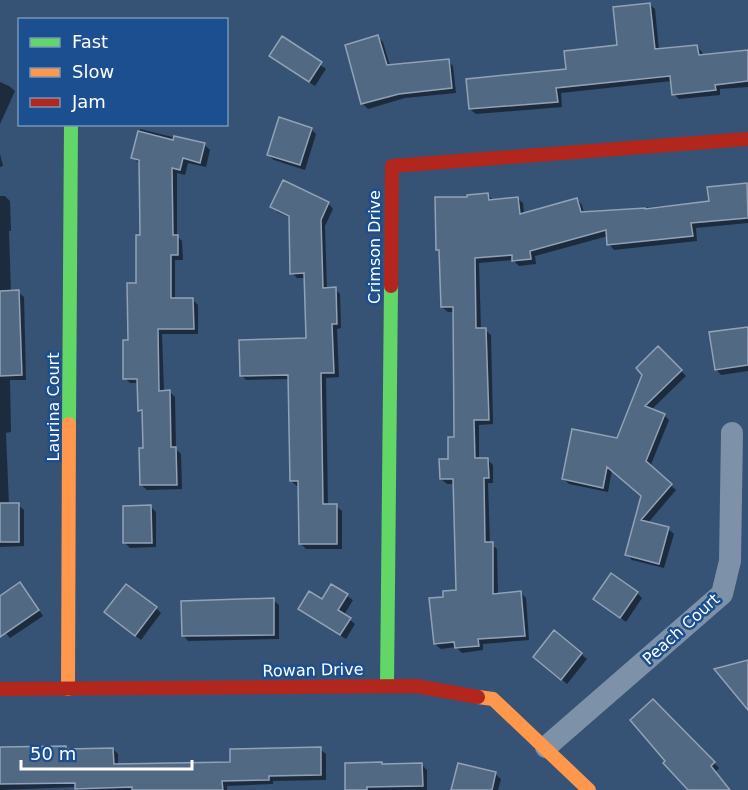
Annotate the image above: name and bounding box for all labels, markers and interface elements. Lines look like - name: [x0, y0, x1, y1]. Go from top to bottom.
- legend: [18, 18, 228, 126]
- text: Fast: [72, 31, 108, 52]
- text: Slow: [72, 61, 114, 82]
- text: Jam: [71, 91, 106, 112]
- street label: Crimson Drive: [365, 190, 384, 304]
- street label: Laurina Court: [44, 353, 63, 461]
- street label: Peach Court: [639, 590, 723, 668]
- street label: Rowan Drive: [262, 660, 364, 680]
- scale bar: [21, 733, 192, 771]
- text: 50 m: [30, 743, 76, 764]

